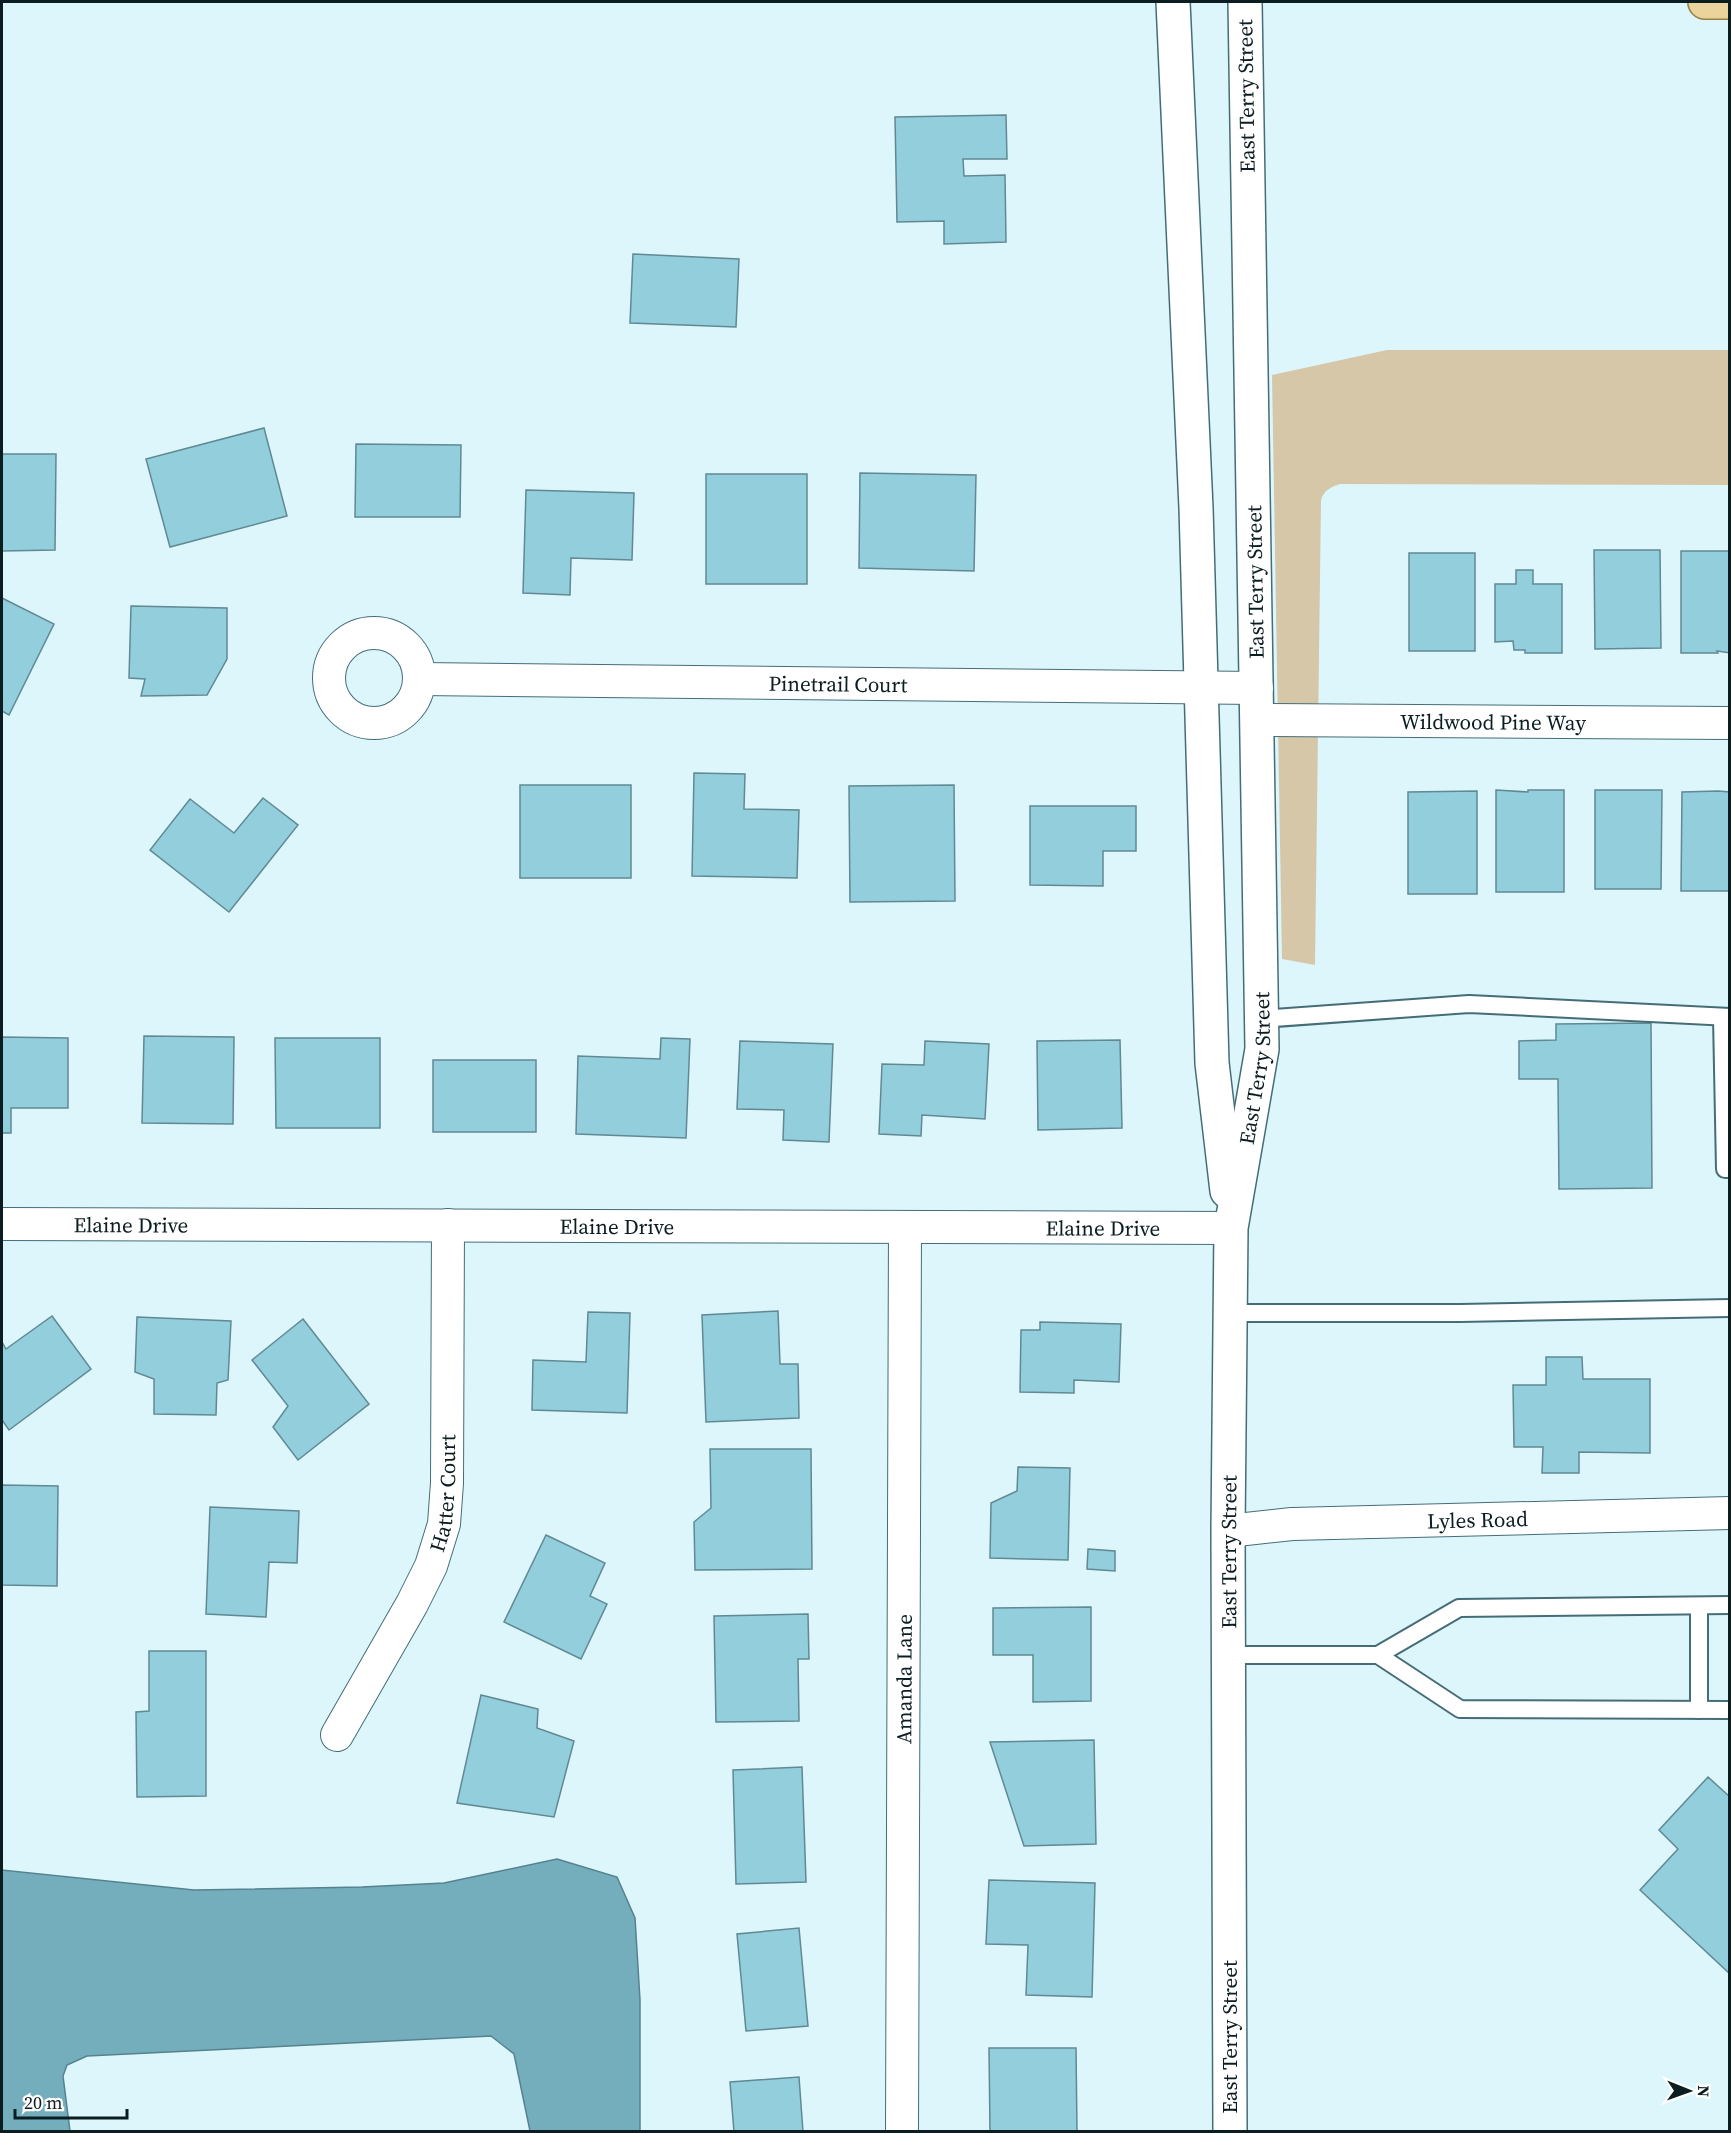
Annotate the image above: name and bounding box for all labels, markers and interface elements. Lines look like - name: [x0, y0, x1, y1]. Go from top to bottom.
- street label: East Terry Street: [1230, 19, 1262, 173]
- street label: East Terry Street: [1239, 505, 1271, 659]
- street label: Pinetrail Court: [768, 668, 908, 699]
- street label: Wildwood Pine Way: [1400, 706, 1586, 737]
- street label: East Terry Street: [1231, 991, 1277, 1147]
- street label: Elaine Drive: [74, 1210, 188, 1239]
- street label: Elaine Drive: [560, 1211, 674, 1241]
- street label: Elaine Drive: [1046, 1213, 1160, 1242]
- street label: Hatter Court: [422, 1434, 462, 1556]
- street label: East Terry Street: [1213, 1475, 1243, 1629]
- street label: Lyles Road: [1427, 1504, 1528, 1535]
- street label: Amanda Lane: [889, 1614, 918, 1744]
- street label: East Terry Street: [1215, 1960, 1244, 2114]
- north arrow: [1659, 2061, 1719, 2121]
- scale bar: [15, 2082, 128, 2120]
- text: N: [1693, 2085, 1715, 2098]
- text: 20 m: [24, 2090, 62, 2115]

